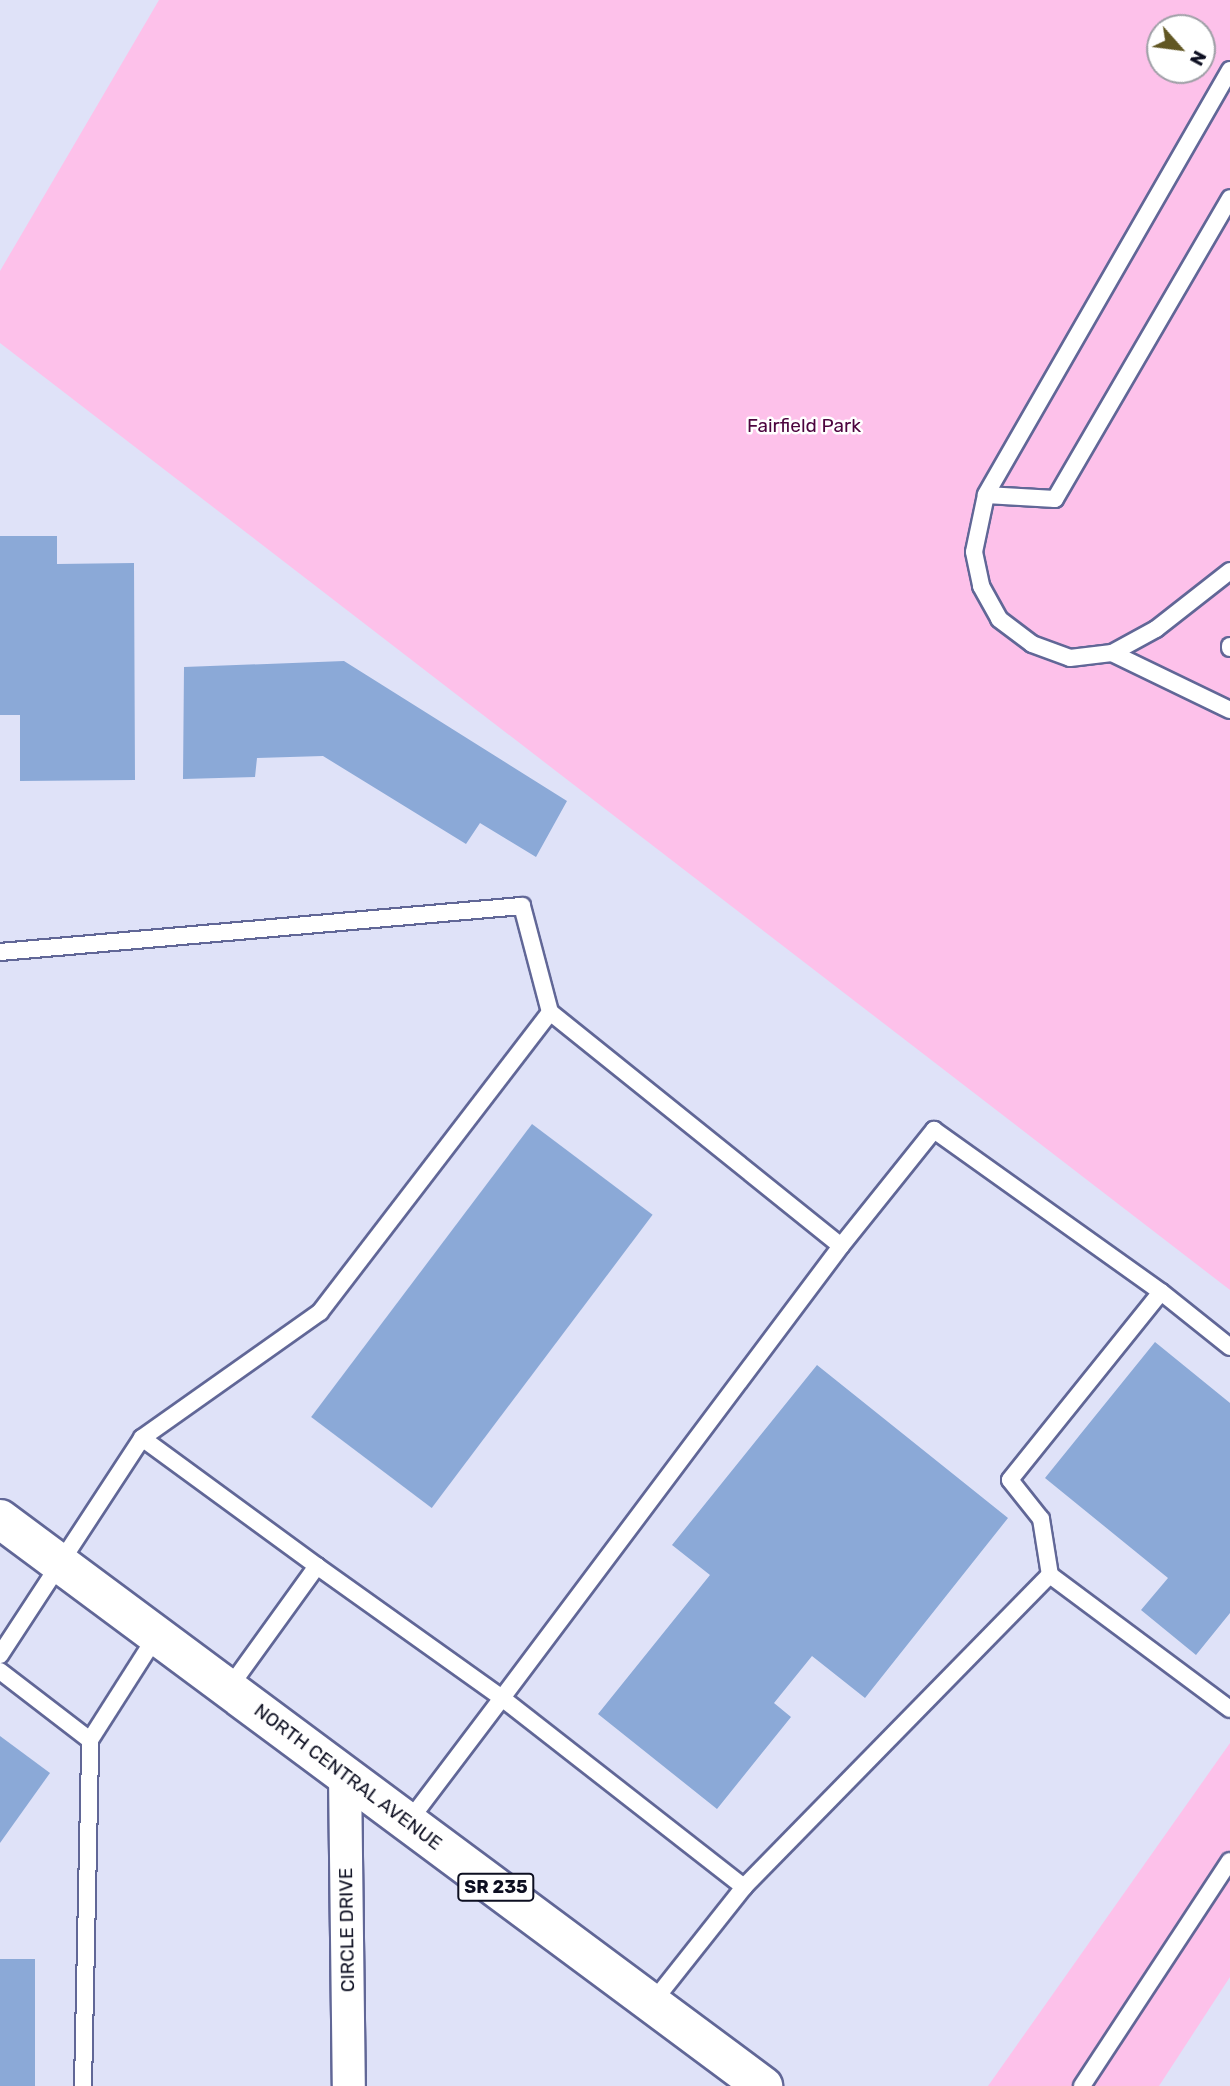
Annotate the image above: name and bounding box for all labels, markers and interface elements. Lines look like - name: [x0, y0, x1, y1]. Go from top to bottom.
- north arrow: [1146, 14, 1216, 84]
- text: N: [1185, 47, 1212, 70]
- park label: Fairfield Park: [747, 415, 861, 437]
- street label: NORTH CENTRAL AVENUE: [249, 1699, 447, 1855]
- street label: CIRCLE DRIVE: [335, 1868, 359, 1992]
- road number: SR 235: [456, 1872, 536, 1901]

